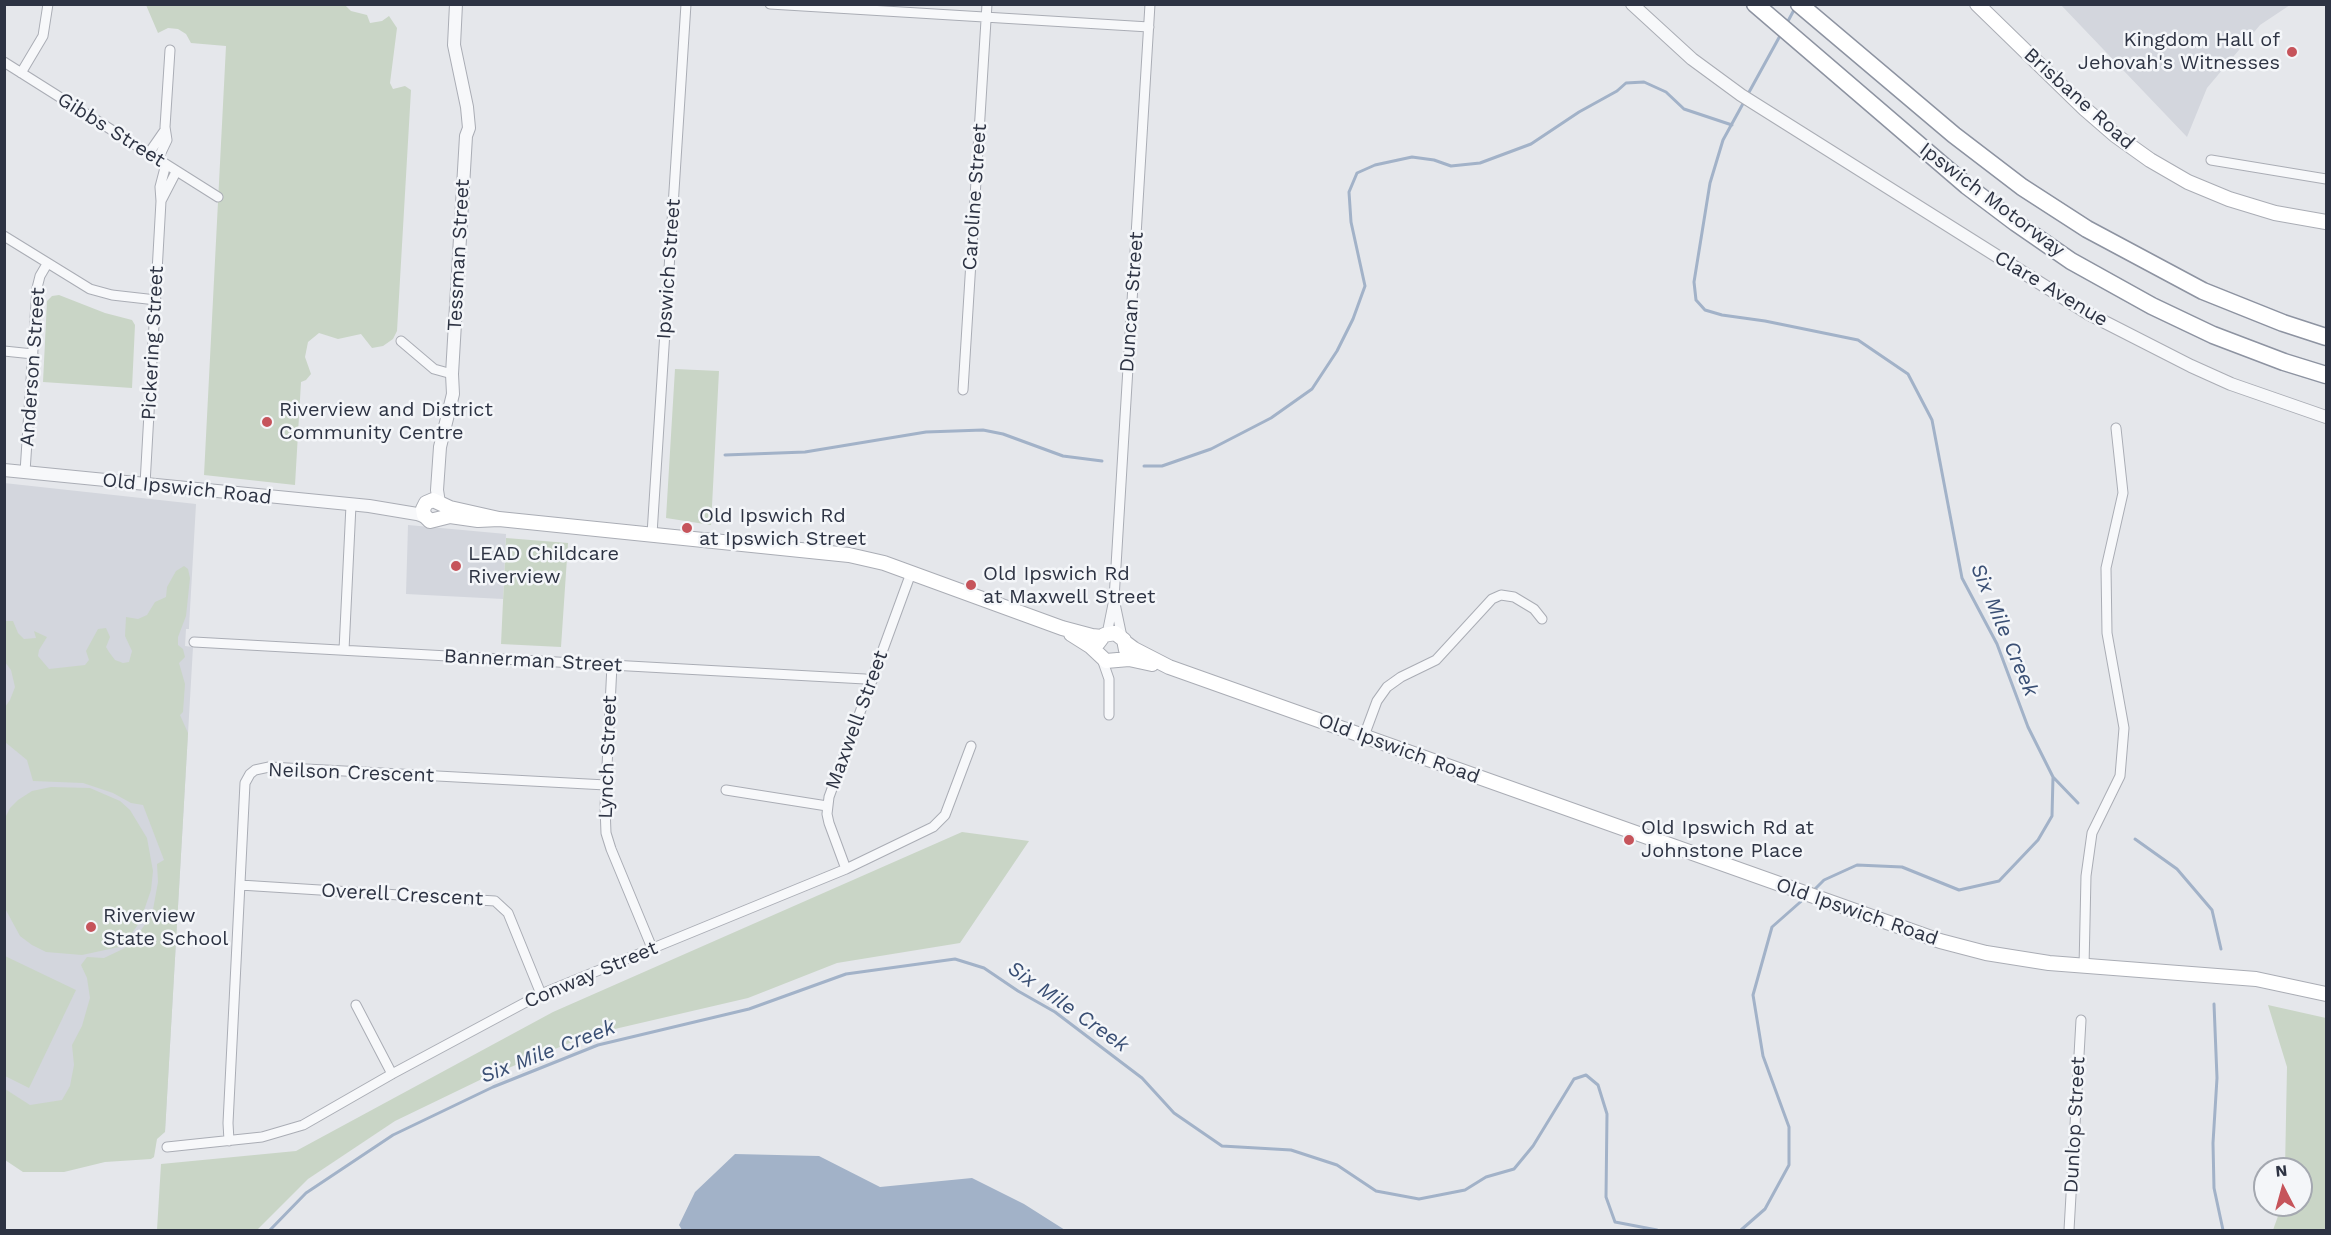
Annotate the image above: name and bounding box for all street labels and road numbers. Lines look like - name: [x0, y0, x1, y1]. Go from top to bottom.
- street label: Brisbane Road: [2019, 43, 2139, 155]
- street label: Gibbs Street: [53, 87, 169, 173]
- street label: Caroline Street: [958, 123, 992, 271]
- street label: Ipswich Motorway: [1915, 138, 2069, 262]
- street label: Tessman Street: [443, 178, 475, 332]
- street label: Ipswich Street: [652, 198, 686, 340]
- street label: Duncan Street: [1115, 231, 1149, 373]
- street label: Clare Avenue: [1990, 246, 2112, 332]
- street label: Pickering Street: [137, 265, 169, 421]
- street label: Anderson Street: [15, 287, 51, 447]
- street label: Old Ipswich Road: [101, 468, 273, 510]
- street label: Bannerman Street: [443, 644, 623, 678]
- street label: Maxwell Street: [821, 647, 893, 793]
- street label: Lynch Street: [594, 695, 622, 819]
- street label: Old Ipswich Road: [1315, 709, 1483, 789]
- street label: Neilson Crescent: [268, 758, 434, 788]
- street label: Old Ipswich Road: [1773, 873, 1941, 951]
- street label: Overell Crescent: [320, 879, 484, 911]
- street label: Conway Street: [521, 936, 661, 1014]
- street label: Dunlop Street: [2059, 1056, 2091, 1194]

